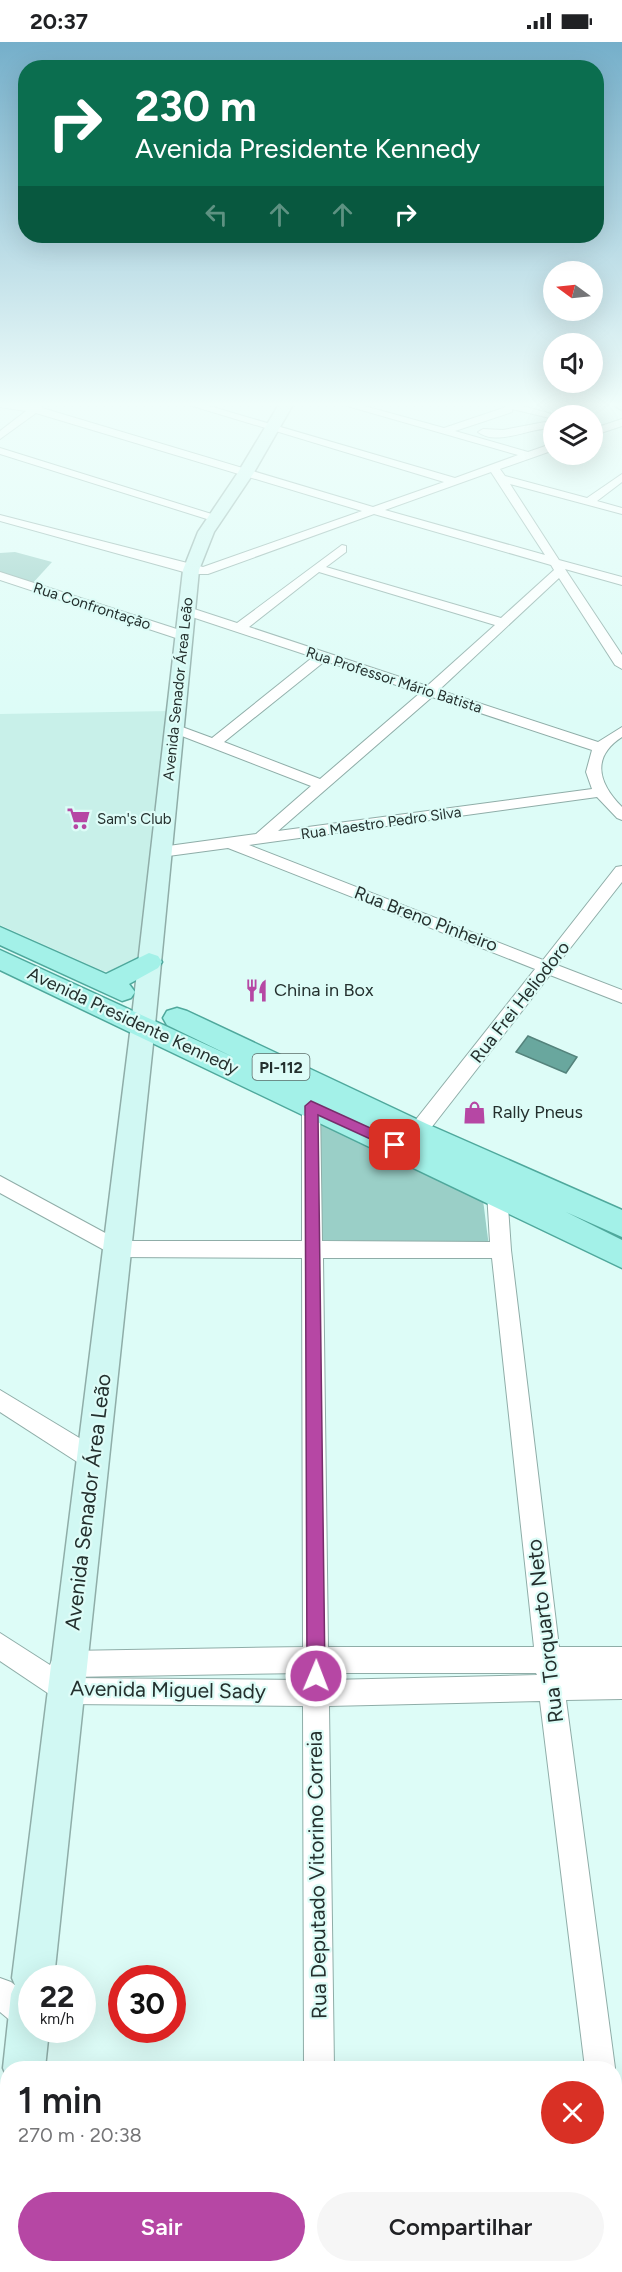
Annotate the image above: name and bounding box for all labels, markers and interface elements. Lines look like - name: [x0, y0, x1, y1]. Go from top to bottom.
- text: 20:37: [30, 8, 88, 35]
- text: 230 m: [135, 81, 257, 132]
- icon: right: [36, 84, 114, 162]
- text: Avenida Presidente Kennedy: [135, 132, 480, 165]
- icon: left: [200, 198, 233, 231]
- icon: ahead: [263, 198, 296, 231]
- icon: ahead: [326, 198, 359, 231]
- icon: right: [389, 198, 422, 231]
- north arrow: [543, 261, 603, 321]
- map controls: [543, 261, 603, 465]
- button: sound: [543, 333, 603, 393]
- button: layers: [543, 405, 603, 465]
- street label: Rua Confrontação: [31, 579, 153, 634]
- street label: Avenida Senador Área Leão: [159, 596, 197, 782]
- street label: Rua Professor Mário Batista: [304, 643, 484, 717]
- street label: Rua Maestro Pedro Silva: [300, 803, 462, 843]
- supermarket icon: Sam's Club: [66, 806, 92, 832]
- place label: Sam's Club: [97, 810, 172, 828]
- street label: Rua Breno Pinheiro: [351, 881, 501, 957]
- street label: Rua Frei Heliodoro: [466, 937, 574, 1067]
- street label: Avenida Presidente Kennedy: [24, 962, 242, 1080]
- restaurant icon: China in Box: [243, 977, 269, 1003]
- place label: China in Box: [274, 979, 374, 1001]
- road number: PI-112: [252, 1054, 310, 1080]
- shop icon: Rally Pneus: [461, 1099, 487, 1125]
- place label: Rally Pneus: [492, 1101, 583, 1123]
- pin: [369, 1119, 420, 1170]
- icon: arrive: [378, 1128, 411, 1161]
- street label: Avenida Senador Área Leão: [59, 1372, 116, 1632]
- street label: Rua Torquarto Neto: [521, 1538, 568, 1724]
- position arrow: [284, 1644, 348, 1708]
- street label: Avenida Miguel Sady: [70, 1675, 266, 1704]
- street label: Rua Deputado Vitorino Correia: [301, 1731, 332, 2019]
- speed limit sign: 30: [108, 1965, 186, 2043]
- text: 22: [40, 1978, 74, 2015]
- text: km/h: [40, 2010, 74, 2028]
- text: 1 min: [18, 2079, 102, 2122]
- button: close: [541, 2081, 604, 2144]
- text: 270 m · 20:38: [18, 2123, 142, 2147]
- button: Sair: [18, 2192, 305, 2261]
- button: Compartilhar: [317, 2192, 604, 2261]

